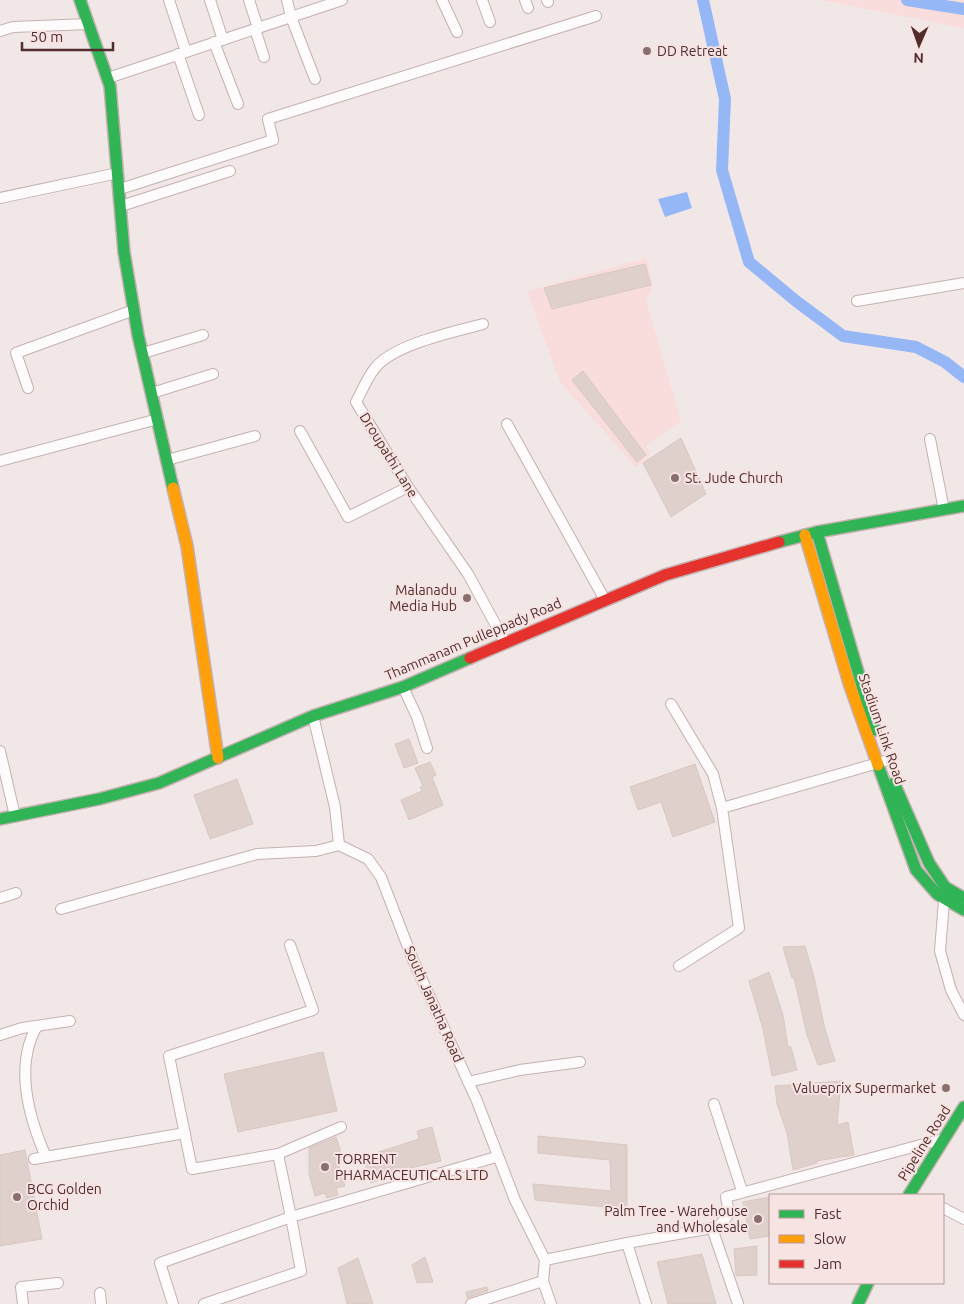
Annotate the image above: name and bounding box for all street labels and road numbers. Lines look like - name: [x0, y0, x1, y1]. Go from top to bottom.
- street label: Droupathi Lane: [357, 410, 421, 500]
- street label: Thammanam Pulleppady Road: [382, 594, 564, 684]
- street label: Stadium Link Road: [856, 672, 908, 786]
- street label: South Janatha Road: [401, 943, 467, 1065]
- street label: Pipeline Road: [894, 1102, 954, 1184]

